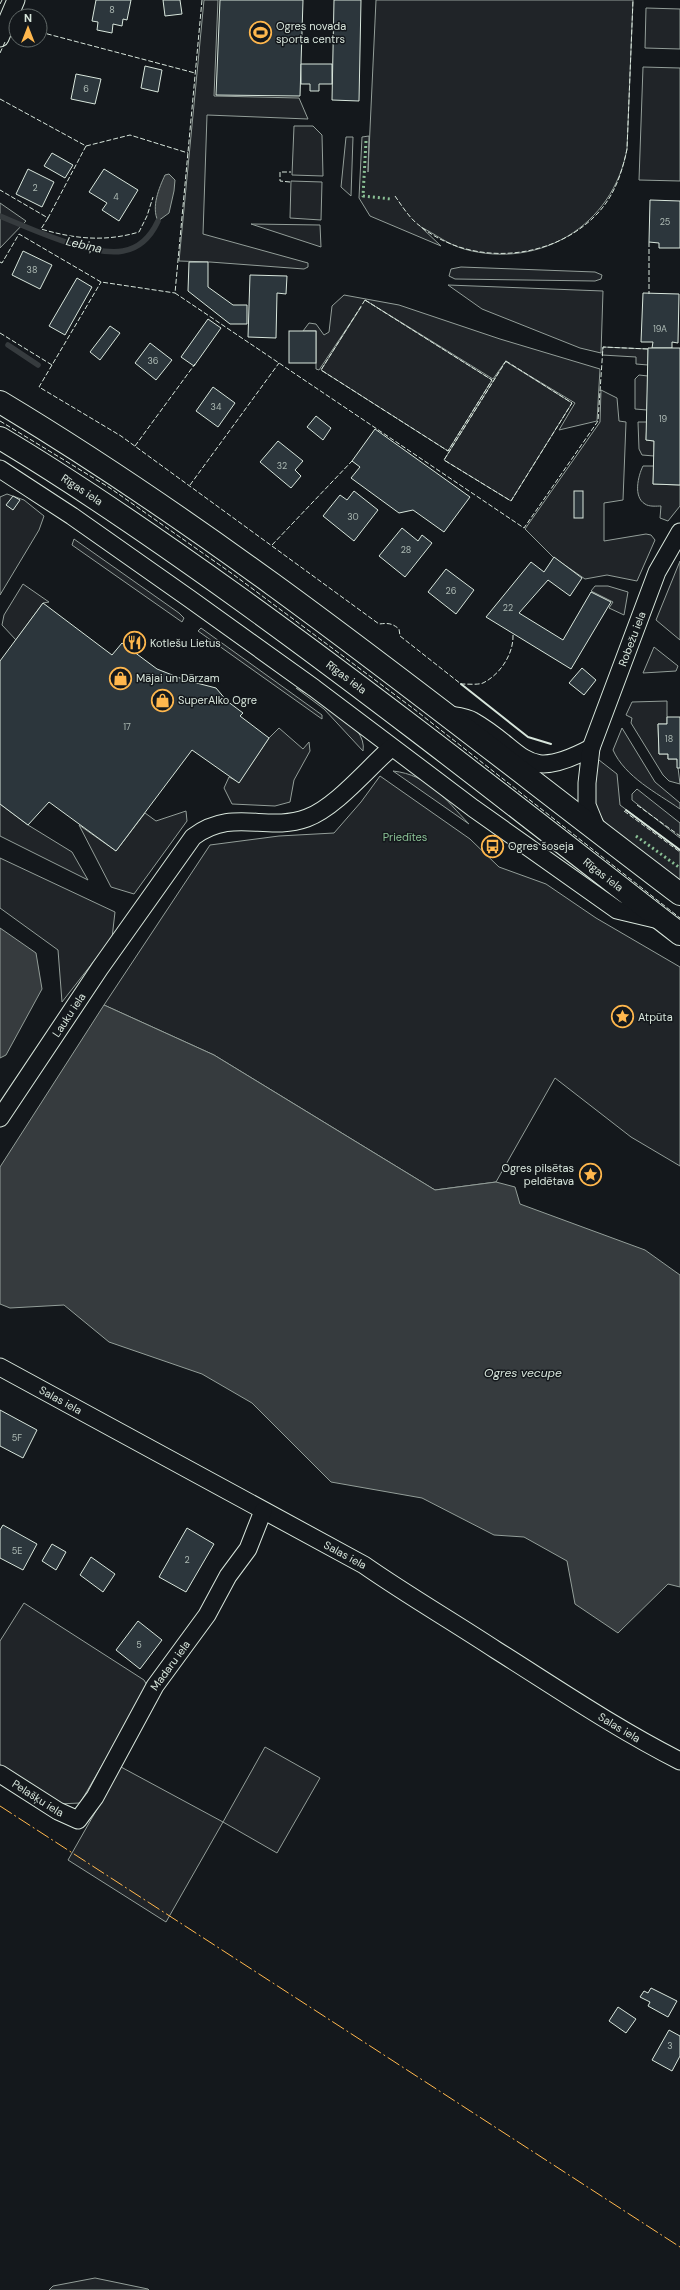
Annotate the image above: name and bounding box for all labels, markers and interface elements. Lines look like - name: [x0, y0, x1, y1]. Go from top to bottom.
- house number: 8: [109, 4, 115, 16]
- north arrow: [8, 8, 48, 48]
- text: N: [24, 11, 32, 25]
- sports icon: Ogres novada sporta centrs: [247, 19, 273, 45]
- place label: Ogres novada sporta centrs: [276, 19, 346, 46]
- house number: 6: [83, 83, 89, 95]
- house number: 2: [32, 182, 38, 194]
- house number: 4: [113, 191, 119, 203]
- house number: 25: [660, 216, 670, 228]
- water label: Lebiņa: [64, 233, 104, 257]
- house number: 38: [27, 264, 37, 276]
- house number: 19A: [653, 323, 667, 335]
- house number: 36: [148, 355, 159, 367]
- house number: 34: [211, 401, 222, 413]
- house number: 19: [659, 413, 668, 425]
- house number: 32: [277, 460, 287, 472]
- street label: Rīgas iela: [59, 471, 106, 508]
- house number: 30: [347, 511, 359, 523]
- house number: 28: [401, 544, 411, 556]
- house number: 26: [446, 585, 457, 597]
- house number: 22: [503, 602, 513, 614]
- street label: Robežu iela: [615, 609, 649, 668]
- restaurant icon: Kotlešu Lietus: [122, 630, 148, 656]
- place label: Kotlešu Lietus: [150, 636, 221, 650]
- street label: Rīgas iela: [323, 657, 369, 697]
- shop icon: Mājai un Dārzam: [107, 665, 133, 691]
- place label: Mājai un Dārzam: [136, 671, 220, 685]
- shop icon: SuperAlko Ogre: [149, 687, 175, 713]
- place label: SuperAlko Ogre: [178, 693, 257, 707]
- house number: 17: [123, 721, 131, 733]
- house number: 18: [665, 733, 673, 745]
- park label: Priedītes: [383, 830, 427, 844]
- bus stop icon: Ogres šoseja: [479, 833, 505, 859]
- place label: Ogres šoseja: [508, 839, 574, 853]
- street label: Rīgas iela: [580, 855, 626, 894]
- street label: Lauku iela: [49, 990, 89, 1040]
- place icon: Atpūta: [609, 1004, 635, 1030]
- place label: Atpūta: [638, 1010, 673, 1024]
- place label: Ogres pilsētas peldētava: [501, 1161, 574, 1188]
- place icon: Ogres pilsētas peldētava: [577, 1161, 603, 1187]
- water label: Ogres vecupe: [484, 1365, 562, 1381]
- street label: Salas iela: [37, 1383, 84, 1417]
- house number: 5F: [12, 1432, 22, 1444]
- street label: Salas iela: [321, 1538, 369, 1572]
- house number: 5E: [12, 1545, 22, 1557]
- house number: 2: [184, 1554, 190, 1566]
- street label: Madaru iela: [147, 1638, 193, 1693]
- house number: 5: [136, 1639, 142, 1651]
- street label: Salas iela: [596, 1709, 643, 1745]
- street label: Pelašķu iela: [10, 1777, 66, 1820]
- house number: 3: [667, 2040, 673, 2052]

